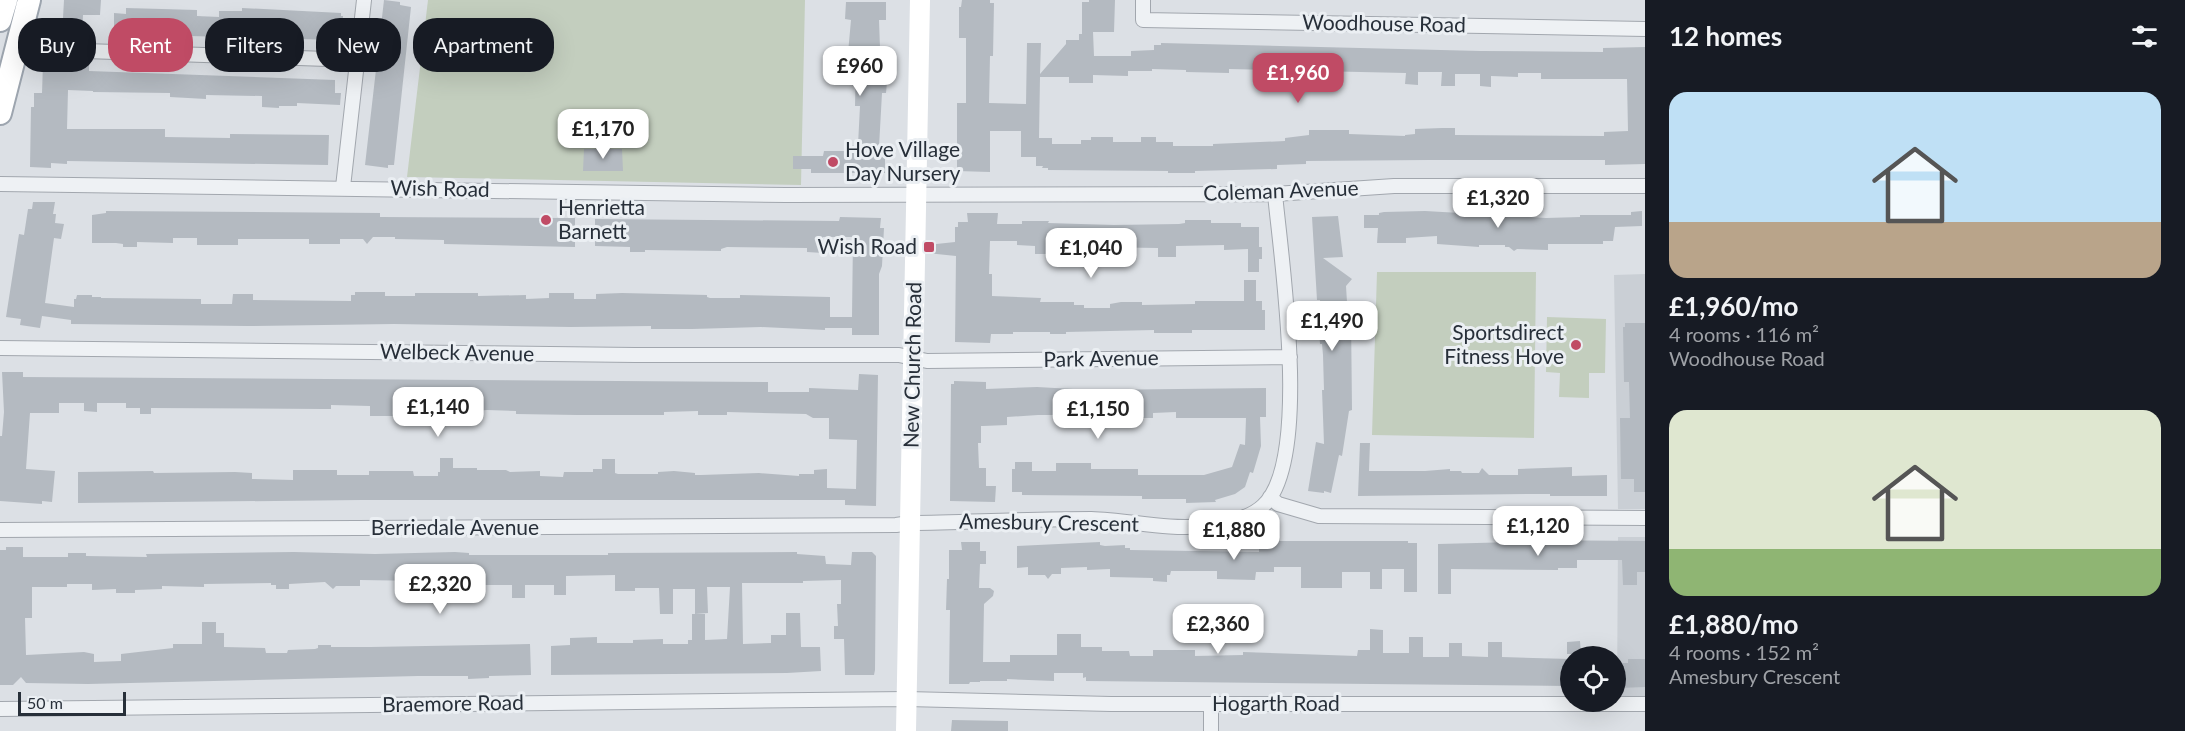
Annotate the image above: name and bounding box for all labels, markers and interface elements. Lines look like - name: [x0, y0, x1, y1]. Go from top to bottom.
- street label: Woodhouse Road: [1302, 9, 1466, 36]
- chip: Buy: [18, 18, 96, 72]
- chip: Rent: [108, 18, 193, 72]
- chip: Filters: [205, 18, 304, 72]
- chip: New: [316, 18, 401, 72]
- chip: Apartment: [413, 18, 554, 72]
- text: 12 homes: [1669, 20, 1782, 52]
- icon: filters: [2128, 20, 2161, 53]
- pin: £960: [824, 46, 896, 97]
- text: £960: [837, 53, 883, 77]
- pin: £1,960: [1249, 53, 1347, 104]
- text: £1,960: [1267, 60, 1329, 84]
- pin: £1,170: [554, 109, 652, 160]
- text: £1,170: [572, 116, 634, 140]
- icon: home: [1861, 131, 1969, 239]
- place label: Hove Village Day Nursery: [845, 136, 961, 185]
- marker: Hove Village Day Nursery: [826, 155, 840, 169]
- street label: Wish Road: [390, 174, 490, 201]
- street label: Coleman Avenue: [1203, 174, 1359, 205]
- pin: £1,320: [1449, 178, 1547, 229]
- text: £1,320: [1467, 185, 1529, 209]
- place label: Henrietta Barnett: [558, 194, 645, 243]
- marker: Henrietta Barnett: [539, 213, 553, 227]
- pin: £1,040: [1042, 228, 1140, 279]
- place label: Wish Road: [818, 233, 917, 258]
- text: £1,040: [1060, 235, 1122, 259]
- marker: Wish Road: [922, 240, 936, 254]
- street label: New Church Road: [898, 282, 925, 448]
- text: £1,960/mo: [1669, 290, 1799, 322]
- pin: £1,490: [1283, 301, 1381, 352]
- text: £1,490: [1301, 308, 1363, 332]
- place label: Sportsdirect Fitness Hove: [1444, 319, 1564, 368]
- text: 4 rooms · 116 m²: [1669, 322, 1819, 346]
- street label: Welbeck Avenue: [380, 338, 534, 365]
- marker: Sportsdirect Fitness Hove: [1569, 338, 1583, 352]
- street label: Park Avenue: [1043, 344, 1159, 371]
- text: Woodhouse Road: [1669, 346, 1825, 370]
- pin: £1,140: [389, 387, 487, 438]
- pin: £1,150: [1049, 389, 1147, 440]
- text: £1,140: [407, 394, 469, 418]
- text: £1,150: [1067, 396, 1129, 420]
- icon: home: [1861, 449, 1969, 557]
- pin: £1,120: [1489, 506, 1587, 557]
- street label: Amesbury Crescent: [959, 507, 1140, 536]
- pin: £1,880: [1185, 510, 1283, 561]
- text: £1,120: [1507, 513, 1569, 537]
- street label: Berriedale Avenue: [371, 514, 539, 539]
- text: £1,880: [1203, 517, 1265, 541]
- pin: £2,320: [391, 564, 489, 615]
- text: £2,320: [409, 571, 471, 595]
- pin: £2,360: [1169, 604, 1267, 655]
- text: £1,880/mo: [1669, 608, 1799, 640]
- text: £2,360: [1187, 611, 1249, 635]
- text: 4 rooms · 152 m²: [1669, 640, 1819, 664]
- map controls: [1560, 646, 1626, 712]
- button: locate: [1560, 646, 1626, 712]
- text: Amesbury Crescent: [1669, 664, 1840, 688]
- scale bar: [18, 689, 126, 716]
- street label: Braemore Road: [382, 689, 524, 716]
- street label: Hogarth Road: [1212, 690, 1340, 715]
- text: 50 m: [27, 693, 63, 712]

